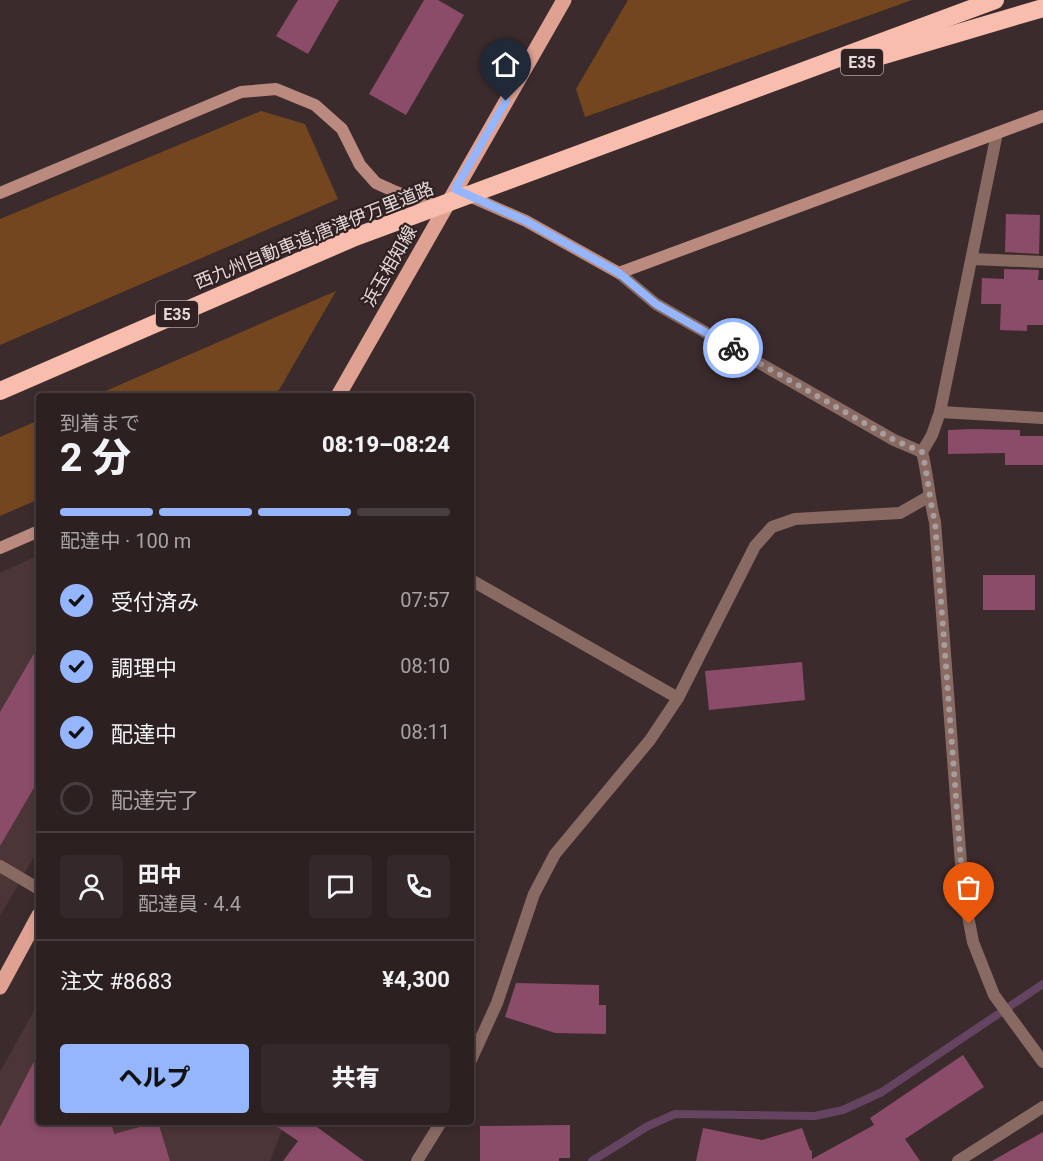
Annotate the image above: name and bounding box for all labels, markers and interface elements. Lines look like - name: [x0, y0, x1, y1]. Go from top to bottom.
- pin: [480, 39, 531, 101]
- icon: home: [489, 48, 522, 81]
- road number: E35: [841, 49, 883, 75]
- street label: 西九州自動車道;唐津伊万里道路: [191, 177, 437, 293]
- street label: 浜玉相知線: [357, 222, 421, 310]
- road number: E35: [156, 301, 198, 327]
- courier: [703, 318, 763, 378]
- icon: bike: [717, 332, 750, 365]
- text: 到着まで: [60, 411, 140, 435]
- text: 08:19–08:24: [322, 432, 450, 457]
- text: 2 分: [60, 435, 131, 481]
- text: 配達中 · 100 m: [60, 529, 191, 553]
- icon: check: [60, 584, 93, 617]
- text: 07:57: [400, 588, 450, 612]
- text: 受付済み: [111, 590, 199, 615]
- icon: check: [60, 650, 93, 683]
- text: 08:10: [400, 654, 450, 678]
- text: 調理中: [111, 656, 177, 681]
- icon: check: [60, 716, 93, 749]
- text: 08:11: [400, 720, 450, 744]
- text: 配達中: [111, 722, 177, 747]
- text: 配達完了: [111, 788, 199, 813]
- button: person: [60, 855, 123, 918]
- button: chat: [309, 855, 372, 918]
- button: phone: [387, 855, 450, 918]
- text: 田中: [138, 862, 182, 887]
- pin: [943, 862, 994, 924]
- icon: bag: [952, 871, 985, 904]
- text: 配達員 · 4.4: [138, 892, 241, 916]
- text: ¥4,300: [382, 967, 450, 992]
- text: 注文 #8683: [60, 969, 172, 994]
- button: ヘルプ: [60, 1044, 249, 1113]
- button: 共有: [261, 1044, 450, 1113]

